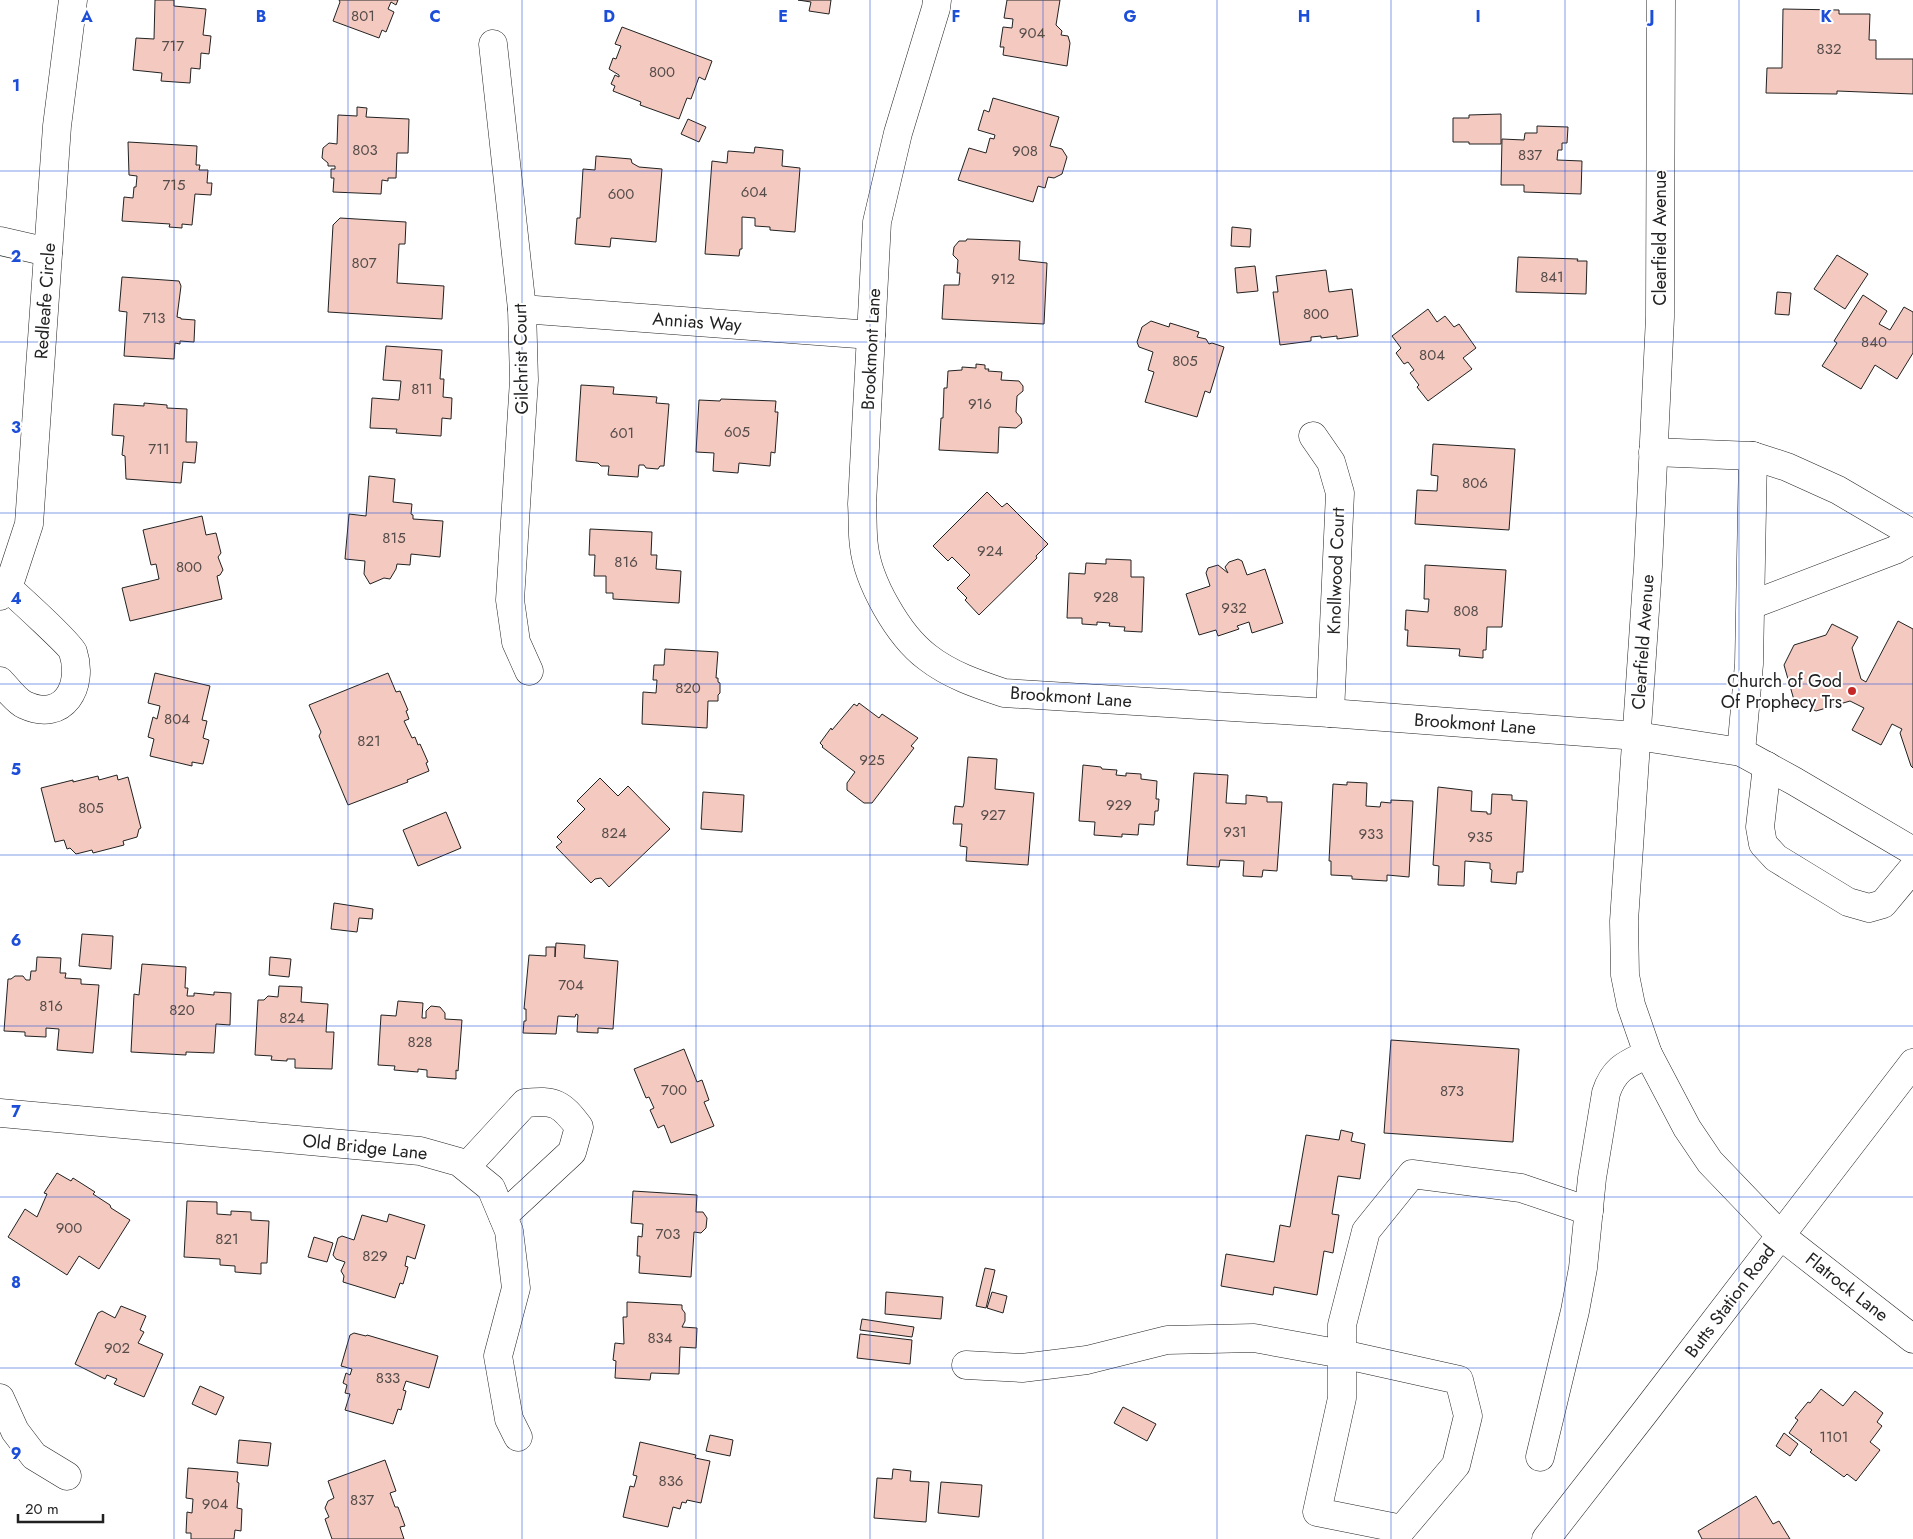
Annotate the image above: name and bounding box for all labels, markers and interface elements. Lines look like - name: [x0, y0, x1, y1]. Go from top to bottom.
- text: A: [80, 5, 93, 28]
- text: B: [256, 5, 266, 28]
- house number: 801: [351, 5, 375, 27]
- text: C: [429, 5, 441, 28]
- text: D: [603, 5, 615, 28]
- text: E: [778, 5, 788, 28]
- text: F: [952, 5, 960, 28]
- text: G: [1123, 5, 1137, 28]
- text: H: [1298, 5, 1310, 28]
- text: I: [1475, 5, 1481, 28]
- text: J: [1646, 5, 1655, 28]
- text: K: [1820, 5, 1832, 28]
- house number: 904: [1019, 22, 1045, 44]
- house number: 717: [162, 35, 184, 57]
- house number: 832: [1817, 38, 1841, 60]
- house number: 800: [649, 61, 675, 83]
- text: 1: [12, 74, 20, 97]
- house number: 803: [352, 139, 378, 161]
- house number: 908: [1012, 140, 1038, 162]
- house number: 837: [1518, 144, 1542, 166]
- street label: Clearfield Avenue: [1647, 170, 1673, 306]
- house number: 715: [162, 174, 186, 196]
- house number: 604: [741, 181, 767, 203]
- house number: 600: [608, 183, 634, 205]
- street label: Redleafe Circle: [28, 242, 62, 360]
- text: 2: [11, 245, 21, 268]
- house number: 807: [351, 252, 377, 274]
- house number: 841: [1540, 266, 1564, 288]
- house number: 912: [991, 268, 1015, 290]
- street label: Brookmont Lane: [855, 287, 887, 411]
- street label: Gilchrist Court: [507, 303, 535, 415]
- house number: 800: [1303, 303, 1329, 325]
- street label: Annias Way: [652, 306, 743, 338]
- house number: 713: [143, 307, 165, 329]
- house number: 840: [1861, 331, 1887, 353]
- house number: 804: [1419, 344, 1445, 366]
- house number: 805: [1172, 350, 1198, 372]
- house number: 811: [411, 378, 433, 400]
- house number: 916: [968, 393, 992, 415]
- text: 3: [11, 416, 21, 439]
- house number: 605: [724, 421, 750, 443]
- house number: 601: [610, 422, 634, 444]
- house number: 711: [148, 438, 170, 460]
- house number: 806: [1462, 472, 1488, 494]
- street label: Knollwood Court: [1321, 506, 1351, 635]
- house number: 815: [382, 527, 406, 549]
- house number: 924: [977, 540, 1003, 562]
- house number: 816: [614, 551, 638, 573]
- house number: 800: [176, 556, 202, 578]
- street label: Clearfield Avenue: [1625, 573, 1661, 711]
- house number: 928: [1093, 586, 1119, 608]
- text: 4: [10, 587, 22, 610]
- house number: 932: [1221, 597, 1247, 619]
- house number: 808: [1453, 600, 1479, 622]
- place label: Church of God Of Prophecy Trs: [1721, 668, 1842, 715]
- house number: 820: [675, 677, 701, 699]
- street label: Brookmont Lane: [1009, 680, 1133, 714]
- marker: Church of God Of Prophecy Trs: [1846, 685, 1858, 697]
- street label: Brookmont Lane: [1413, 707, 1537, 741]
- house number: 804: [164, 708, 190, 730]
- house number: 821: [357, 730, 381, 752]
- house number: 925: [859, 749, 885, 771]
- text: 5: [11, 758, 21, 781]
- house number: 929: [1106, 794, 1132, 816]
- house number: 805: [78, 797, 104, 819]
- house number: 927: [980, 804, 1006, 826]
- house number: 931: [1223, 821, 1247, 843]
- house number: 824: [601, 822, 627, 844]
- house number: 933: [1358, 823, 1384, 845]
- house number: 935: [1467, 826, 1493, 848]
- text: 6: [11, 929, 21, 952]
- house number: 704: [558, 974, 584, 996]
- house number: 816: [39, 995, 63, 1017]
- house number: 820: [169, 999, 195, 1021]
- house number: 824: [279, 1007, 305, 1029]
- house number: 828: [408, 1031, 432, 1053]
- house number: 700: [661, 1079, 687, 1101]
- house number: 873: [1440, 1080, 1464, 1102]
- text: 7: [11, 1100, 21, 1123]
- street label: Old Bridge Lane: [301, 1128, 429, 1166]
- house number: 900: [56, 1217, 82, 1239]
- house number: 703: [655, 1223, 681, 1245]
- house number: 821: [215, 1228, 239, 1250]
- street label: Butts Station Road: [1679, 1239, 1781, 1363]
- house number: 829: [362, 1245, 388, 1267]
- street label: Flatrock Lane: [1800, 1246, 1894, 1328]
- text: 8: [11, 1271, 21, 1294]
- house number: 834: [647, 1327, 673, 1349]
- house number: 902: [104, 1337, 130, 1359]
- house number: 833: [376, 1367, 400, 1389]
- house number: 1101: [1819, 1426, 1849, 1448]
- text: 9: [11, 1442, 21, 1465]
- house number: 836: [658, 1470, 684, 1492]
- house number: 837: [350, 1489, 374, 1511]
- scale bar: [18, 1492, 102, 1524]
- house number: 904: [202, 1493, 228, 1515]
- text: 20 m: [25, 1498, 59, 1520]

